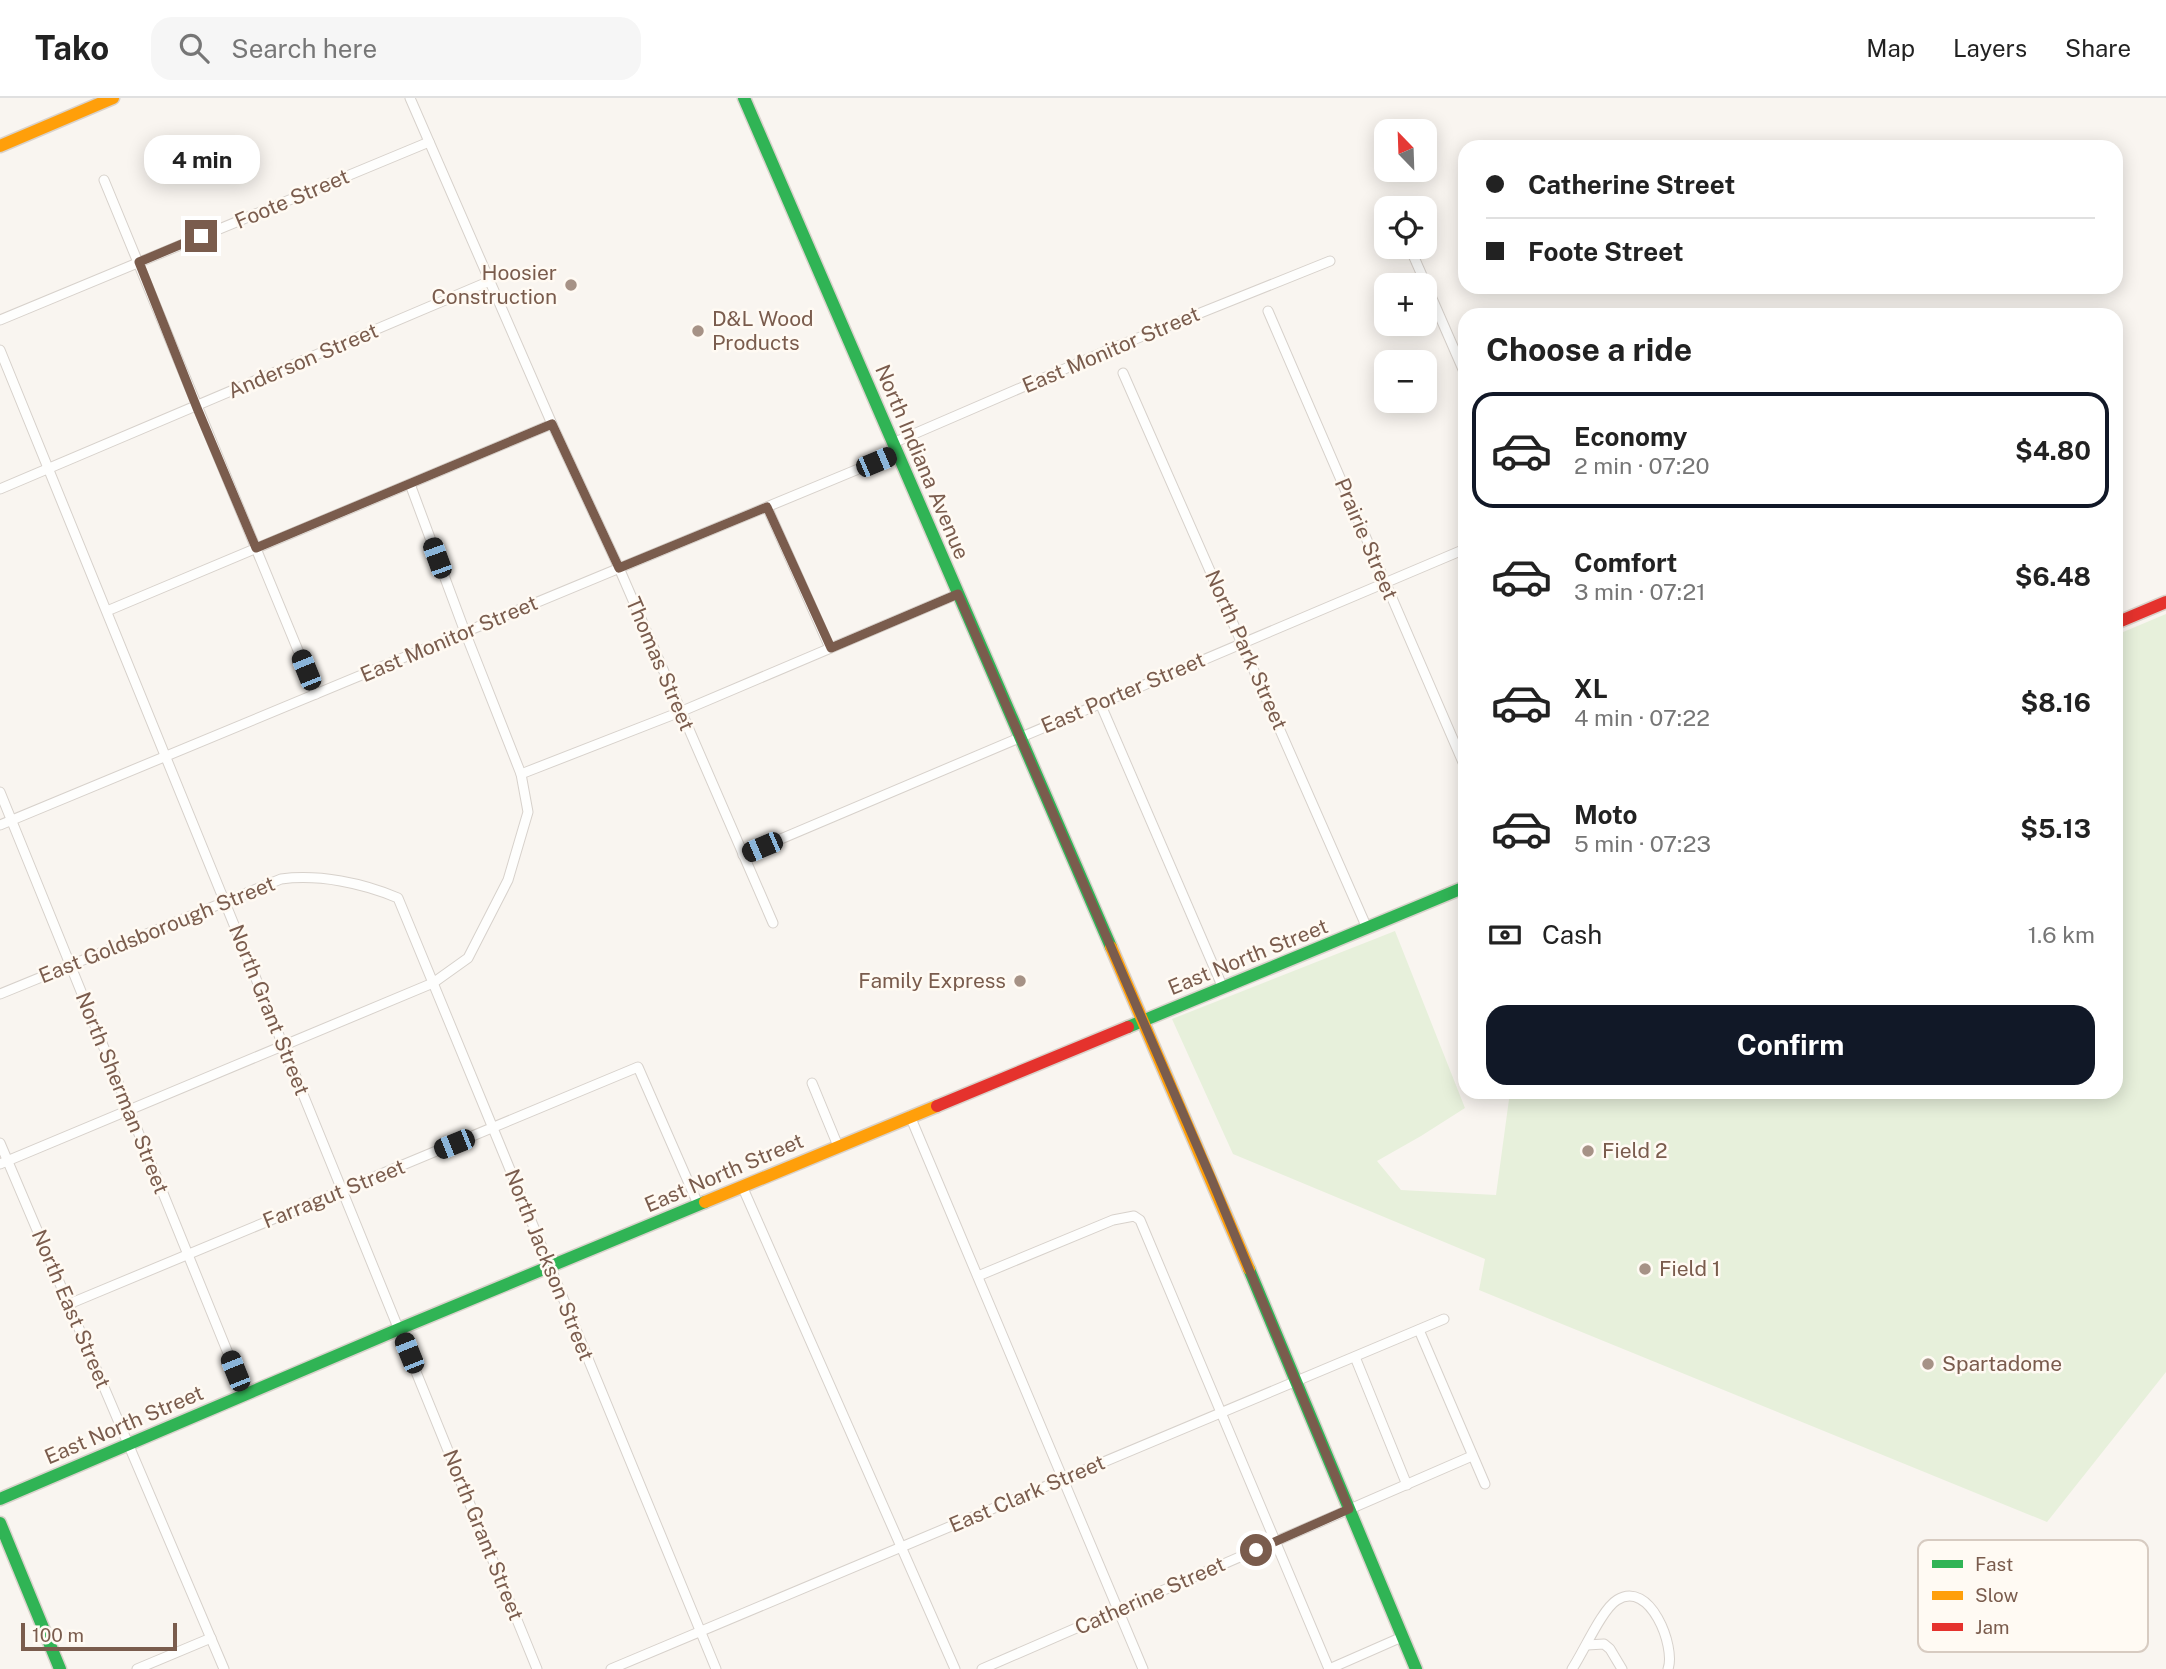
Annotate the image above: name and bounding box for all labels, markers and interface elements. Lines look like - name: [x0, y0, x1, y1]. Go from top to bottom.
- search box: [151, 17, 641, 80]
- text: Tako: [35, 29, 109, 67]
- icon: search: [175, 29, 213, 67]
- text: Search here: [231, 33, 377, 64]
- text: Map: [1866, 34, 1915, 62]
- text: Layers: [1953, 34, 2027, 62]
- text: Share: [2065, 34, 2131, 62]
- north arrow: [1374, 119, 1437, 182]
- map controls: [1374, 119, 1437, 413]
- callout: 4 min: [143, 135, 259, 184]
- text: 4 min: [172, 146, 232, 173]
- street label: Foote Street: [231, 163, 353, 234]
- text: Catherine Street: [1528, 169, 1735, 200]
- button: locate: [1374, 196, 1437, 259]
- route end: [185, 220, 217, 252]
- text: Foote Street: [1528, 236, 1684, 267]
- place label: Hoosier Construction: [431, 260, 557, 309]
- button: +: [1374, 273, 1437, 336]
- marker: Hoosier Construction: [563, 277, 579, 293]
- street label: East Monitor Street: [1018, 301, 1203, 398]
- place label: D&L Wood Products: [712, 306, 814, 355]
- street label: Anderson Street: [224, 318, 382, 403]
- marker: D&L Wood Products: [690, 323, 706, 339]
- text: Choose a ride: [1486, 331, 1692, 368]
- button: −: [1374, 350, 1437, 413]
- street label: North Indiana Avenue: [870, 361, 975, 563]
- icon: car: [1490, 419, 1553, 482]
- text: Economy: [1574, 421, 1687, 452]
- text: $4.80: [2015, 435, 2091, 466]
- car: [853, 444, 900, 480]
- text: 2 min · 07:20: [1574, 452, 1710, 479]
- street label: Prairie Street: [1330, 474, 1403, 603]
- car: [420, 535, 455, 581]
- icon: car: [1490, 545, 1553, 608]
- text: Comfort: [1574, 547, 1677, 578]
- text: $6.48: [2015, 561, 2091, 592]
- street label: North Park Street: [1200, 566, 1293, 733]
- text: 3 min · 07:21: [1574, 578, 1706, 605]
- street label: East Monitor Street: [356, 590, 541, 687]
- street label: Thomas Street: [621, 593, 700, 735]
- car: [289, 647, 324, 693]
- street label: East Porter Street: [1037, 647, 1208, 738]
- icon: car: [1490, 671, 1553, 734]
- text: XL: [1574, 673, 1608, 704]
- text: $8.16: [2021, 687, 2091, 718]
- text: 4 min · 07:22: [1574, 704, 1710, 731]
- icon: car: [1490, 797, 1553, 860]
- text: Moto: [1574, 799, 1637, 830]
- text: $5.13: [2020, 813, 2091, 844]
- car: [739, 829, 786, 865]
- text: 5 min · 07:23: [1574, 830, 1711, 857]
- street label: East Goldsborough Street: [35, 871, 278, 988]
- street label: East North Street: [1164, 913, 1331, 1000]
- icon: cash: [1486, 916, 1524, 954]
- text: Cash: [1542, 919, 1602, 950]
- street label: North Grant Street: [224, 921, 315, 1099]
- text: 1.6 km: [2028, 921, 2095, 948]
- place label: Family Express: [858, 968, 1006, 993]
- marker: Family Express: [1012, 973, 1028, 989]
- street label: North Sherman Street: [71, 988, 174, 1197]
- button: Confirm: [1486, 1005, 2095, 1085]
- car: [431, 1126, 478, 1162]
- street label: East North Street: [641, 1128, 807, 1217]
- place label: Field 2: [1602, 1138, 1668, 1163]
- marker: Field 2: [1580, 1143, 1596, 1159]
- street label: Farragut Street: [259, 1154, 409, 1233]
- street label: North Jackson Street: [500, 1165, 599, 1364]
- street label: North East Street: [27, 1226, 116, 1392]
- place label: Field 1: [1659, 1256, 1721, 1281]
- marker: Field 1: [1637, 1261, 1653, 1277]
- car: [392, 1330, 427, 1376]
- car: [218, 1348, 253, 1394]
- place label: Spartadome: [1942, 1351, 2062, 1376]
- marker: Spartadome: [1920, 1356, 1936, 1372]
- street label: East North Street: [41, 1380, 207, 1469]
- street label: North Grant Street: [438, 1446, 529, 1624]
- street label: East Clark Street: [945, 1449, 1108, 1538]
- route start: [1240, 1534, 1272, 1566]
- legend: [1918, 1540, 2148, 1652]
- street label: Catherine Street: [1071, 1551, 1229, 1640]
- text: Fast: [1975, 1553, 2013, 1575]
- text: Slow: [1975, 1584, 2019, 1606]
- text: Jam: [1975, 1616, 2009, 1638]
- scale bar: [21, 1620, 177, 1652]
- text: 100 m: [32, 1624, 84, 1646]

